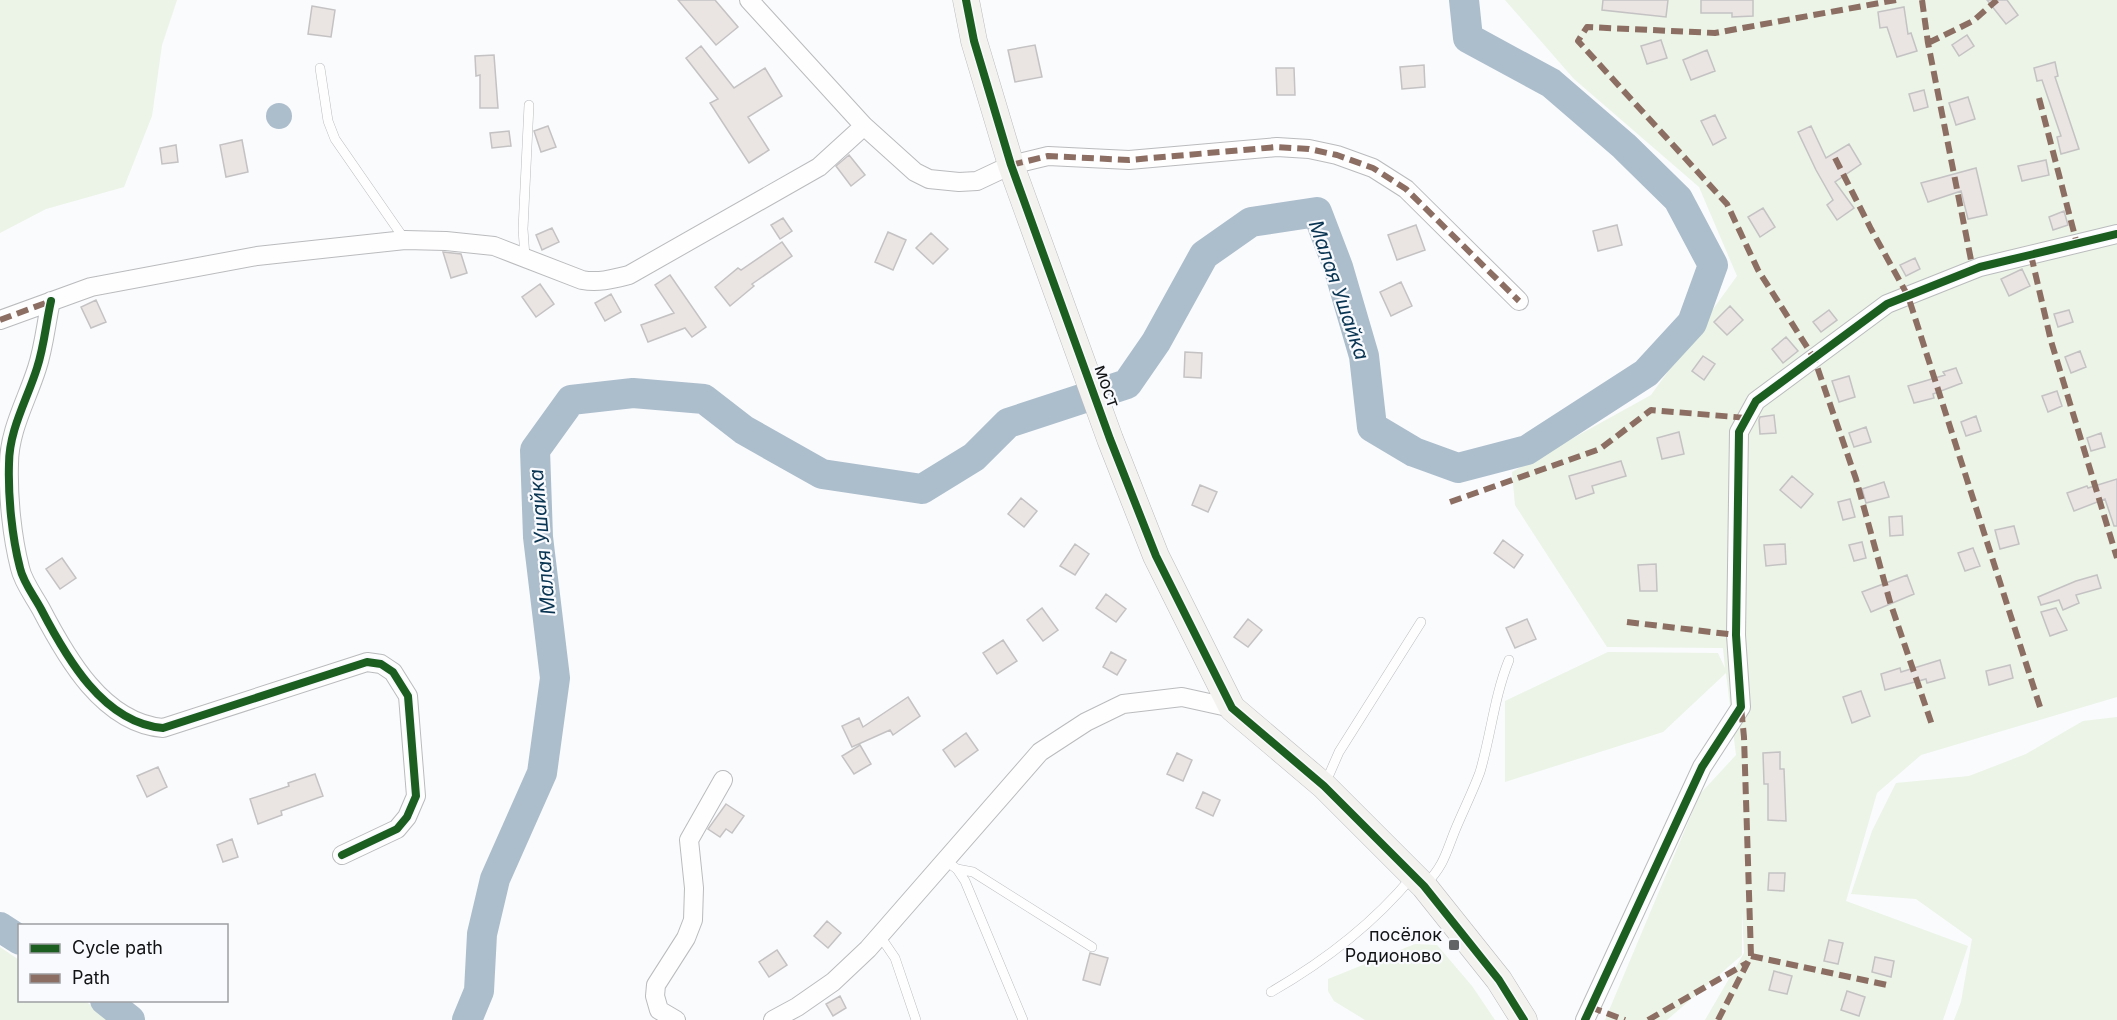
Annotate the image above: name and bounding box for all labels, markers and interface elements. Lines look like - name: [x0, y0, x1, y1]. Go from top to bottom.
- water label: Малая Ушайка: [1304, 217, 1374, 363]
- street label: мост: [1090, 362, 1125, 410]
- water label: Малая Ушайка: [524, 468, 560, 616]
- legend: [18, 924, 228, 1002]
- place label: посёлок Родионово: [1345, 924, 1442, 966]
- text: Cycle path: [72, 937, 163, 958]
- marker: посёлок Родионово: [1447, 938, 1461, 952]
- text: Path: [72, 967, 110, 988]

